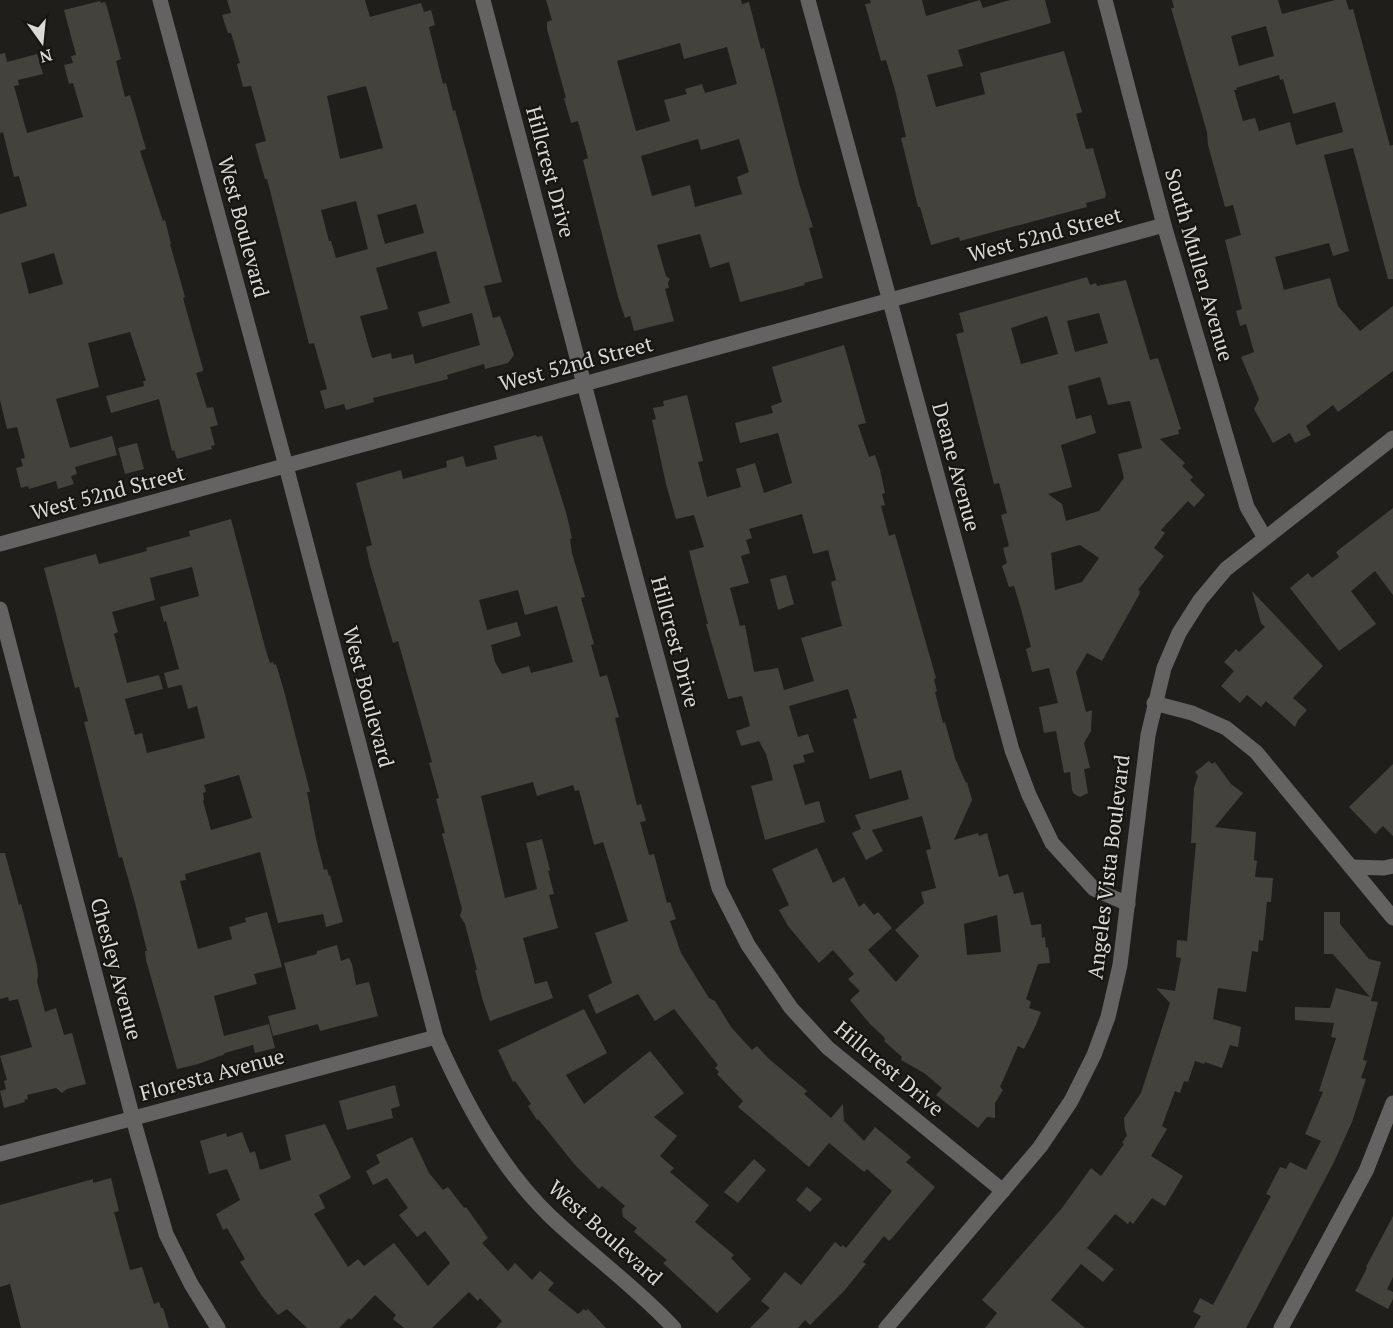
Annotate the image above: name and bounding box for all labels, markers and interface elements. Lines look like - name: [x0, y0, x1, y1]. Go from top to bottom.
- north arrow: [12, 12, 72, 72]
- text: N: [37, 44, 55, 69]
- street label: Hillcrest Drive: [520, 103, 582, 240]
- street label: West Boulevard: [212, 153, 276, 301]
- street label: South Mullen Avenue: [1159, 165, 1241, 364]
- street label: West 52nd Street: [965, 200, 1125, 268]
- street label: West 52nd Street: [496, 329, 656, 397]
- street label: Deane Avenue: [926, 399, 988, 534]
- street label: West 52nd Street: [28, 458, 188, 526]
- street label: Hillcrest Drive: [645, 573, 707, 710]
- street label: West Boulevard: [337, 623, 401, 771]
- street label: Angeles Vista Boulevard: [1080, 753, 1136, 981]
- street label: Chesley Avenue: [85, 895, 149, 1043]
- street label: Hillcrest Drive: [829, 1014, 950, 1122]
- street label: Floresta Avenue: [136, 1041, 287, 1107]
- street label: West Boulevard: [542, 1173, 669, 1291]

